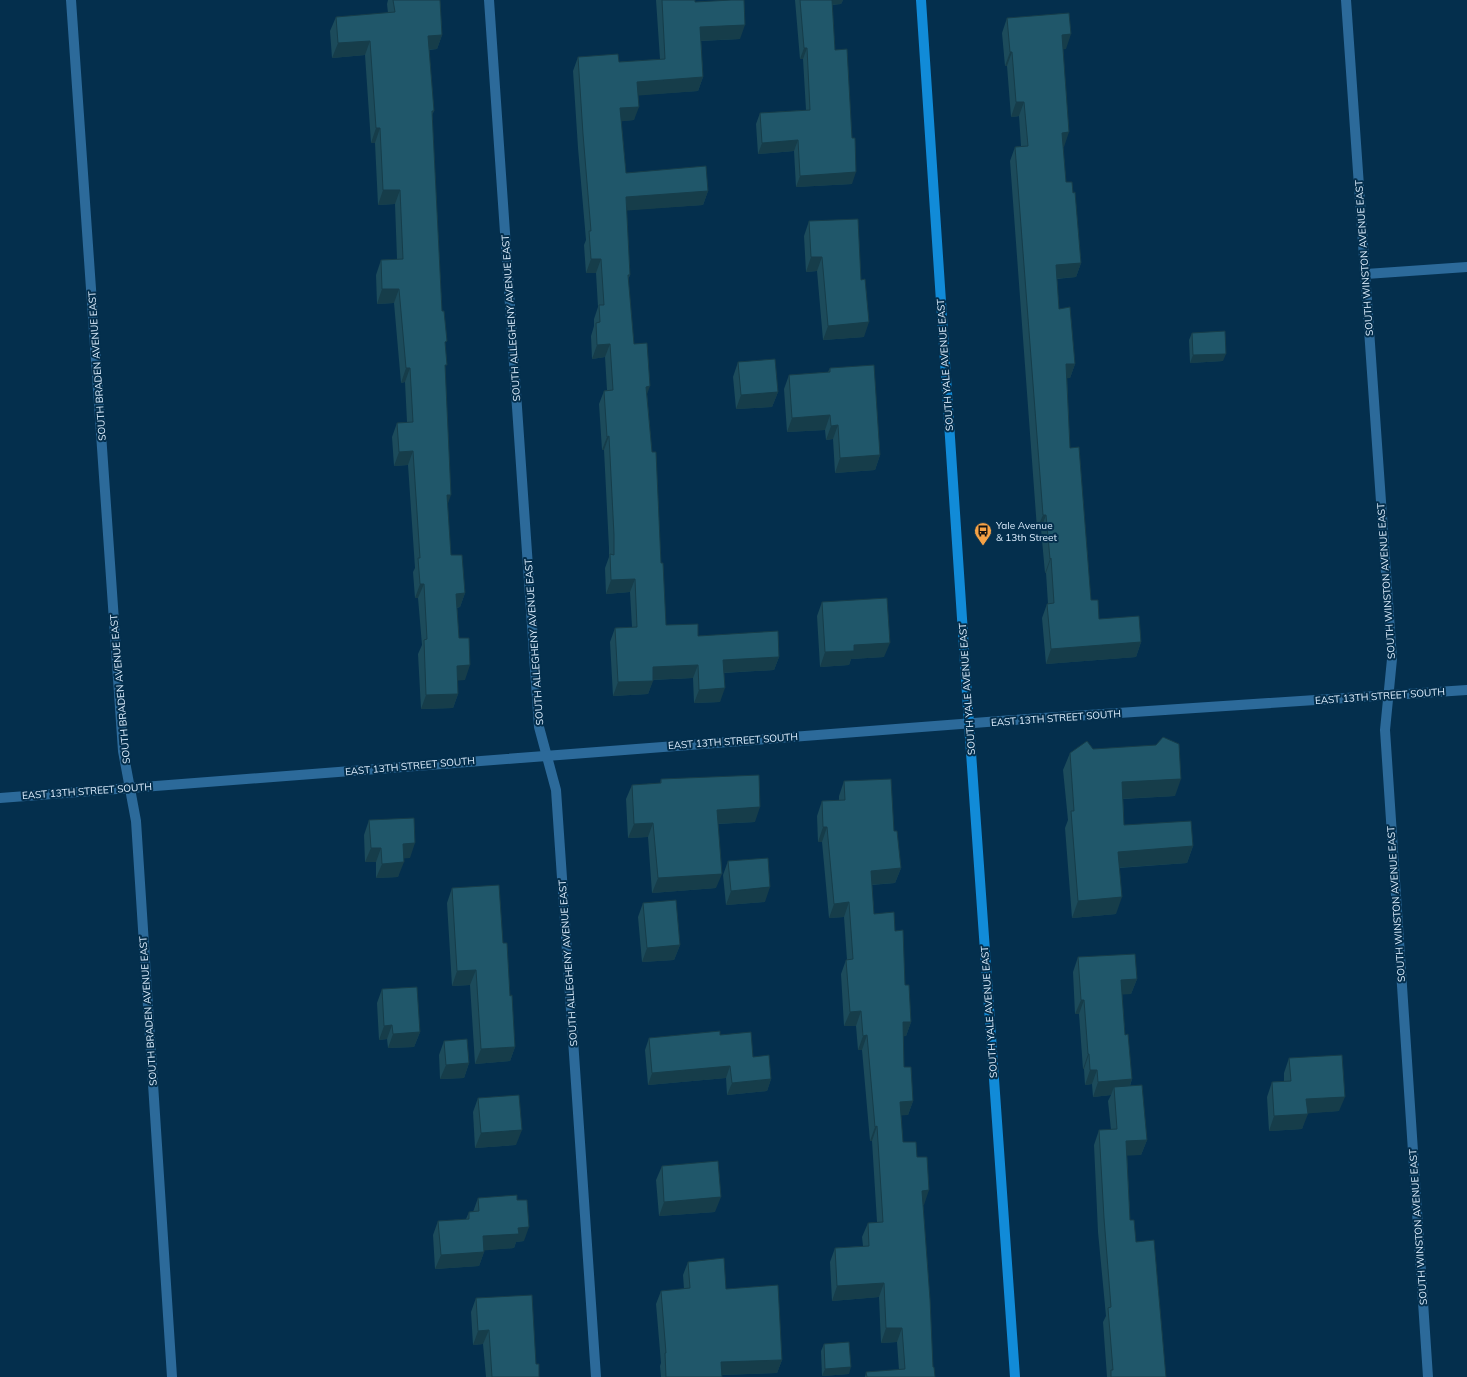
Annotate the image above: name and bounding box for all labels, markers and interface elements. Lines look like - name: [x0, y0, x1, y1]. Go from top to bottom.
- street label: SOUTH WINSTON AVENUE EAST: [1352, 180, 1376, 336]
- street label: SOUTH ALLEGHENY AVENUE EAST: [499, 234, 523, 402]
- street label: SOUTH BRADEN AVENUE EAST: [85, 291, 109, 441]
- street label: SOUTH YALE AVENUE EAST: [934, 299, 956, 431]
- street label: SOUTH WINSTON AVENUE EAST: [1374, 503, 1398, 659]
- place label: Yale Avenue & 13th Street: [995, 519, 1057, 544]
- bus stop icon: Yale Avenue & 13th Street: [973, 521, 993, 546]
- street label: SOUTH ALLEGHENY AVENUE EAST: [522, 558, 546, 726]
- street label: SOUTH BRADEN AVENUE EAST: [107, 614, 133, 764]
- street label: SOUTH YALE AVENUE EAST: [956, 623, 978, 755]
- street label: EAST 13TH STREET SOUTH: [1315, 685, 1445, 707]
- street label: EAST 13TH STREET SOUTH: [991, 707, 1121, 729]
- street label: EAST 13TH STREET SOUTH: [668, 730, 798, 752]
- street label: EAST 13TH STREET SOUTH: [345, 754, 475, 778]
- street label: EAST 13TH STREET SOUTH: [22, 780, 152, 802]
- street label: SOUTH WINSTON AVENUE EAST: [1384, 826, 1408, 982]
- street label: SOUTH ALLEGHENY AVENUE EAST: [556, 879, 580, 1047]
- street label: SOUTH BRADEN AVENUE EAST: [136, 936, 160, 1086]
- street label: SOUTH YALE AVENUE EAST: [978, 946, 1000, 1078]
- street label: SOUTH WINSTON AVENUE EAST: [1406, 1149, 1430, 1305]

